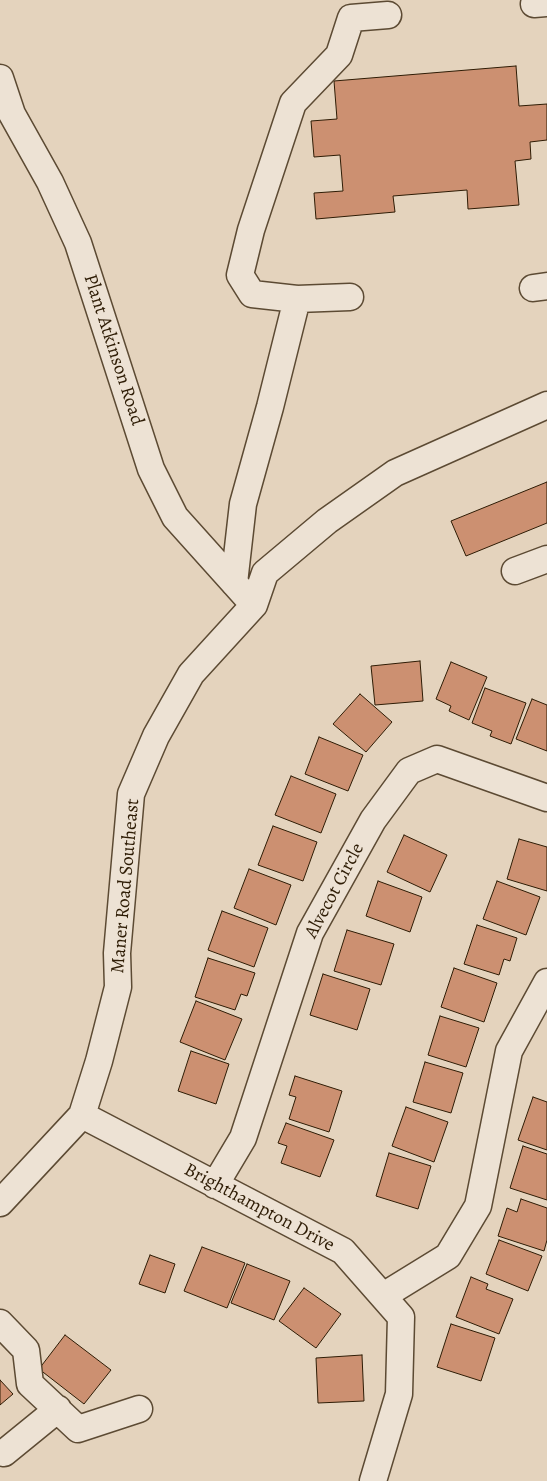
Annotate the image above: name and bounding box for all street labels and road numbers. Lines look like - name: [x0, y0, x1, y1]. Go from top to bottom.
- street label: Plant Atkinson Road: [78, 271, 148, 429]
- street label: Maner Road Southeast: [107, 798, 145, 974]
- street label: Alvecot Circle: [300, 840, 370, 942]
- street label: Brighthampton Drive: [180, 1159, 338, 1257]

